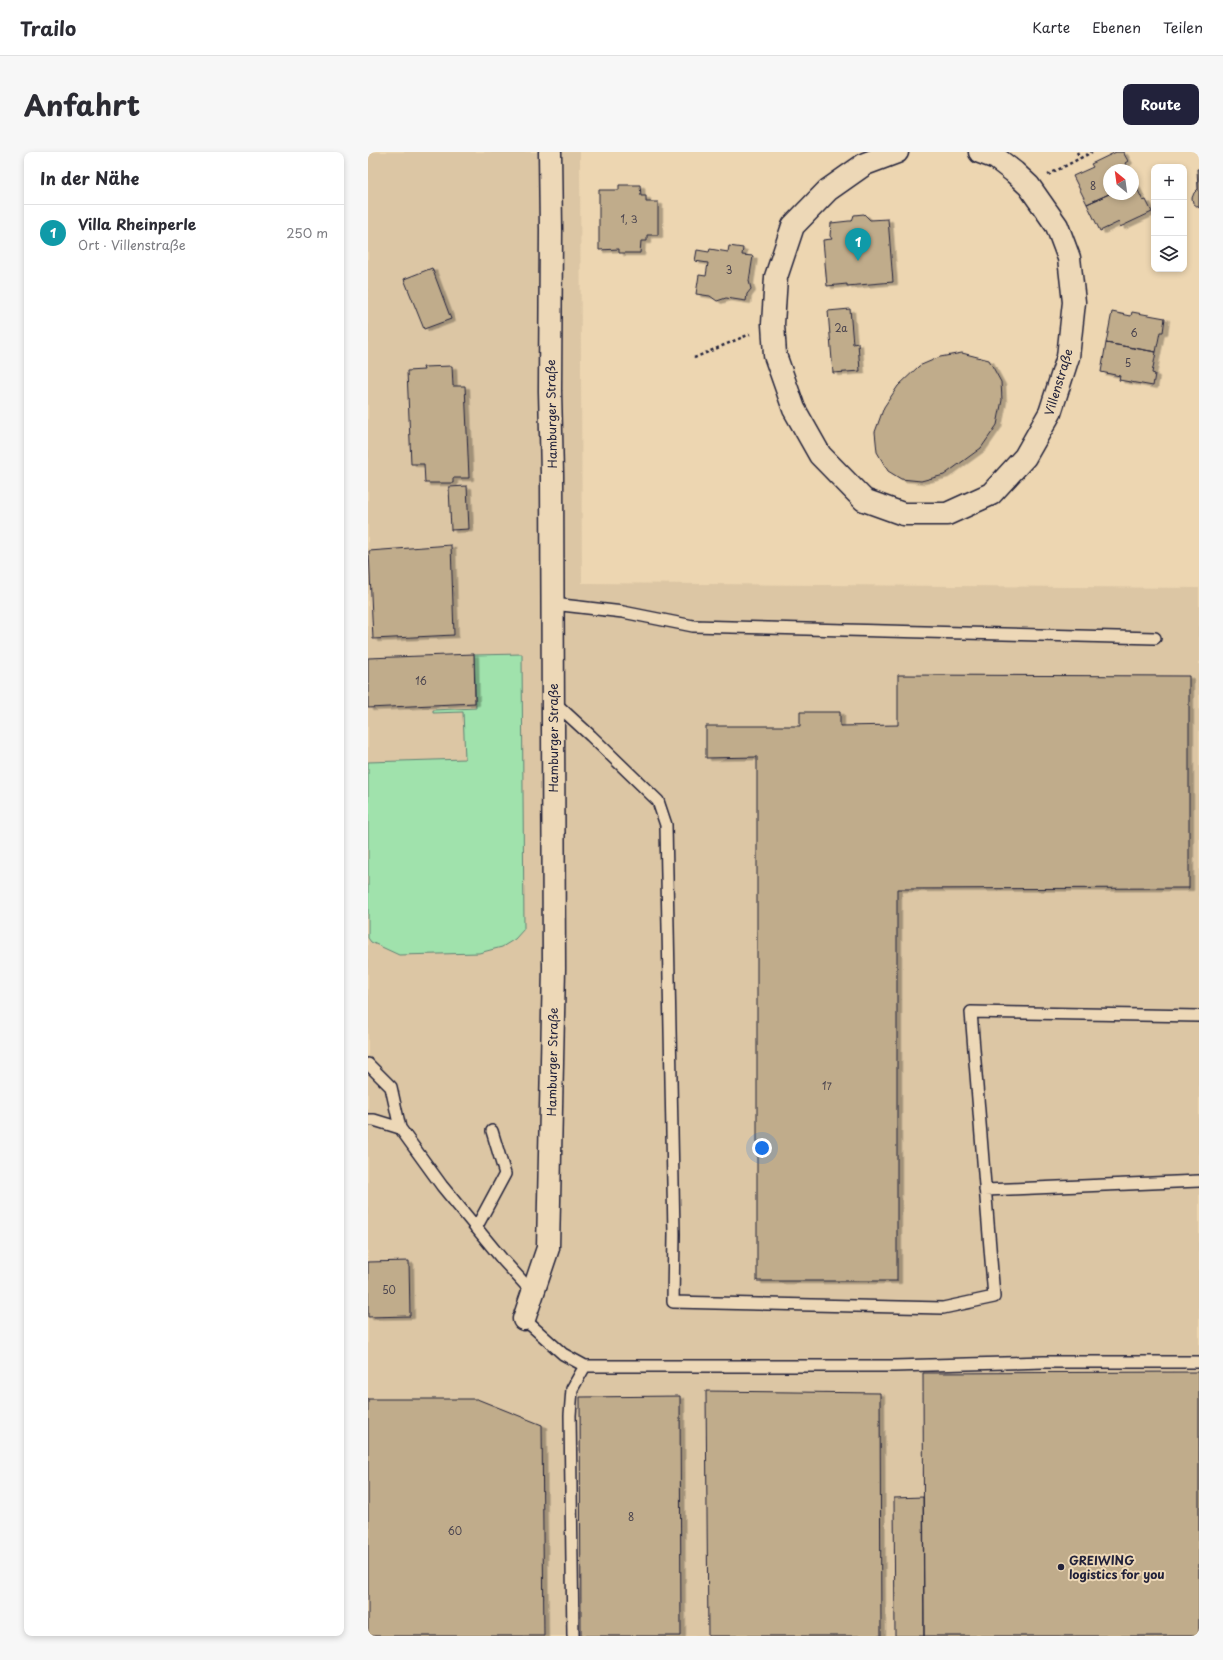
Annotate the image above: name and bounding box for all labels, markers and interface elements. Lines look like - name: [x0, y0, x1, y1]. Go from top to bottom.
- text: Trailo: [20, 14, 76, 42]
- text: Karte: [1032, 17, 1070, 38]
- text: Ebenen: [1092, 17, 1141, 38]
- text: Teilen: [1163, 17, 1203, 38]
- text: Anfahrt: [24, 83, 140, 126]
- button: Route: [1123, 84, 1199, 125]
- north arrow: [1103, 164, 1139, 200]
- map controls: [1151, 164, 1187, 272]
- button: +: [1151, 164, 1187, 200]
- text: In der Nähe: [40, 165, 139, 191]
- house number: 8: [1090, 178, 1096, 193]
- button: −: [1151, 200, 1187, 236]
- house number: 1, 3: [620, 211, 638, 226]
- text: Villa Rheinperle: [78, 212, 196, 235]
- text: 1: [50, 223, 56, 242]
- text: 250 m: [286, 223, 328, 242]
- pin: 1: [845, 228, 871, 261]
- text: Ort · Villenstraße: [78, 235, 186, 254]
- button: layers: [1151, 236, 1187, 272]
- house number: 3: [726, 262, 732, 277]
- house number: 2a: [834, 320, 848, 335]
- house number: 6: [1130, 325, 1138, 340]
- street label: Villenstraße: [1039, 346, 1077, 418]
- house number: 5: [1125, 355, 1131, 370]
- street label: Hamburger Straße: [541, 359, 561, 469]
- house number: 16: [415, 673, 427, 688]
- street label: Hamburger Straße: [544, 683, 562, 793]
- street label: Hamburger Straße: [542, 1007, 562, 1117]
- house number: 17: [822, 1078, 833, 1093]
- your location: [752, 1138, 772, 1158]
- house number: 50: [382, 1282, 396, 1297]
- house number: 8: [628, 1509, 634, 1524]
- house number: 60: [448, 1523, 462, 1538]
- place label: GREIWING logistics for you: [1069, 1551, 1165, 1583]
- marker: GREIWING logistics for you: [1056, 1562, 1066, 1572]

